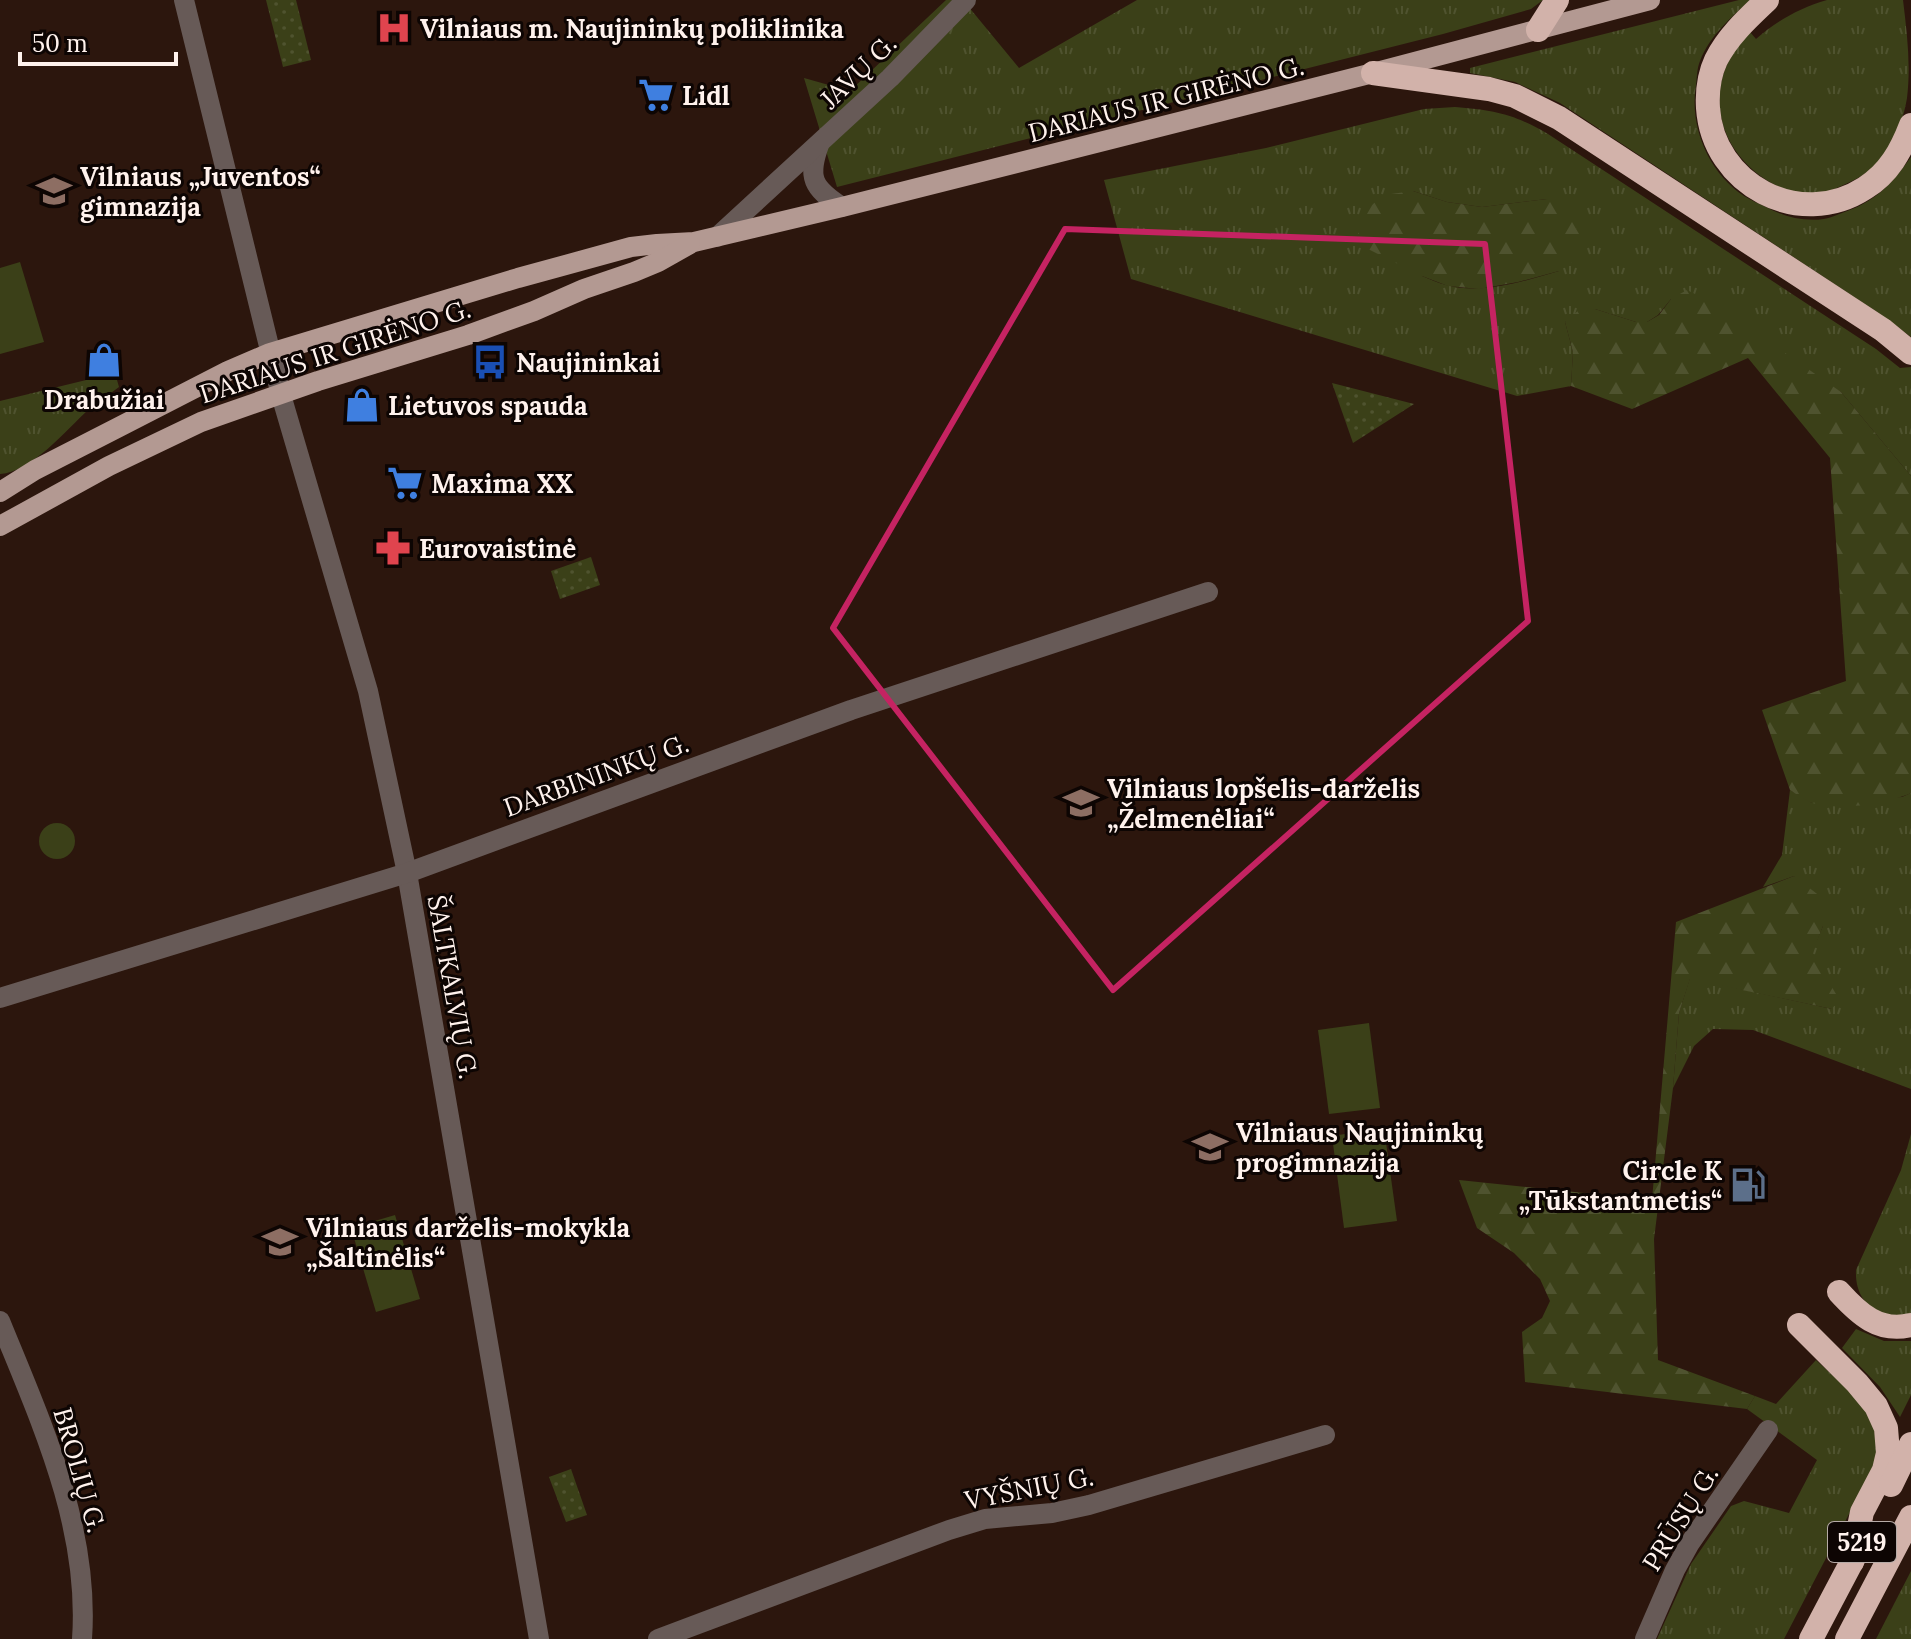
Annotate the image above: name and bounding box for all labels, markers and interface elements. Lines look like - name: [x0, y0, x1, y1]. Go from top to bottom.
- hospital icon: Vilniaus m. Naujininkų poliklinika: [375, 9, 413, 47]
- place label: Vilniaus m. Naujininkų poliklinika: [420, 12, 844, 45]
- scale bar: [20, 16, 176, 66]
- street label: JAVŲ G.: [812, 27, 903, 116]
- text: 50 m: [32, 28, 88, 59]
- street label: DARIAUS IR GIRĖNO G.: [1025, 49, 1307, 149]
- supermarket icon: Lidl: [637, 76, 675, 114]
- place label: Lidl: [682, 79, 730, 112]
- place label: Vilniaus „Juventos“ gimnazija: [80, 160, 321, 223]
- school or university icon: Vilniaus „Juventos“ gimnazija: [35, 172, 73, 210]
- street label: DARIAUS IR GIRĖNO G.: [195, 292, 475, 410]
- shop icon: Drabužiai: [85, 341, 123, 379]
- bus stop icon: Naujininkai: [471, 343, 509, 381]
- place label: Naujininkai: [516, 346, 661, 379]
- place label: Drabužiai: [44, 383, 164, 416]
- shop icon: Lietuvos spauda: [343, 386, 381, 424]
- place label: Lietuvos spauda: [388, 389, 588, 422]
- supermarket icon: Maxima XX: [386, 464, 424, 502]
- place label: Maxima XX: [431, 467, 574, 500]
- pharmacy icon: Eurovaistinė: [374, 529, 412, 567]
- place label: Eurovaistinė: [419, 532, 576, 565]
- street label: DARBININKŲ G.: [499, 726, 693, 824]
- place label: Vilniaus lopšelis-darželis „Želmenėliai“: [1107, 772, 1420, 835]
- school or university icon: Vilniaus lopšelis-darželis „Želmenėliai“: [1062, 784, 1100, 822]
- street label: ŠALTKALVIŲ G.: [421, 892, 485, 1082]
- place label: Vilniaus Naujininkų progimnazija: [1236, 1116, 1483, 1179]
- school or university icon: Vilniaus Naujininkų progimnazija: [1191, 1128, 1229, 1166]
- place label: Circle K „Tūkstantmetis“: [1518, 1154, 1722, 1217]
- fuel station icon: Circle K „Tūkstantmetis“: [1729, 1166, 1767, 1204]
- place label: Vilniaus darželis-mokykla „Šaltinėlis“: [306, 1211, 631, 1274]
- school or university icon: Vilniaus darželis-mokykla „Šaltinėlis“: [261, 1223, 299, 1261]
- street label: BROLIŲ G.: [46, 1404, 114, 1536]
- street label: VYŠNIŲ G.: [961, 1459, 1096, 1517]
- street label: PRŪSŲ G.: [1635, 1459, 1725, 1577]
- road number: 5219: [1828, 1522, 1896, 1562]

